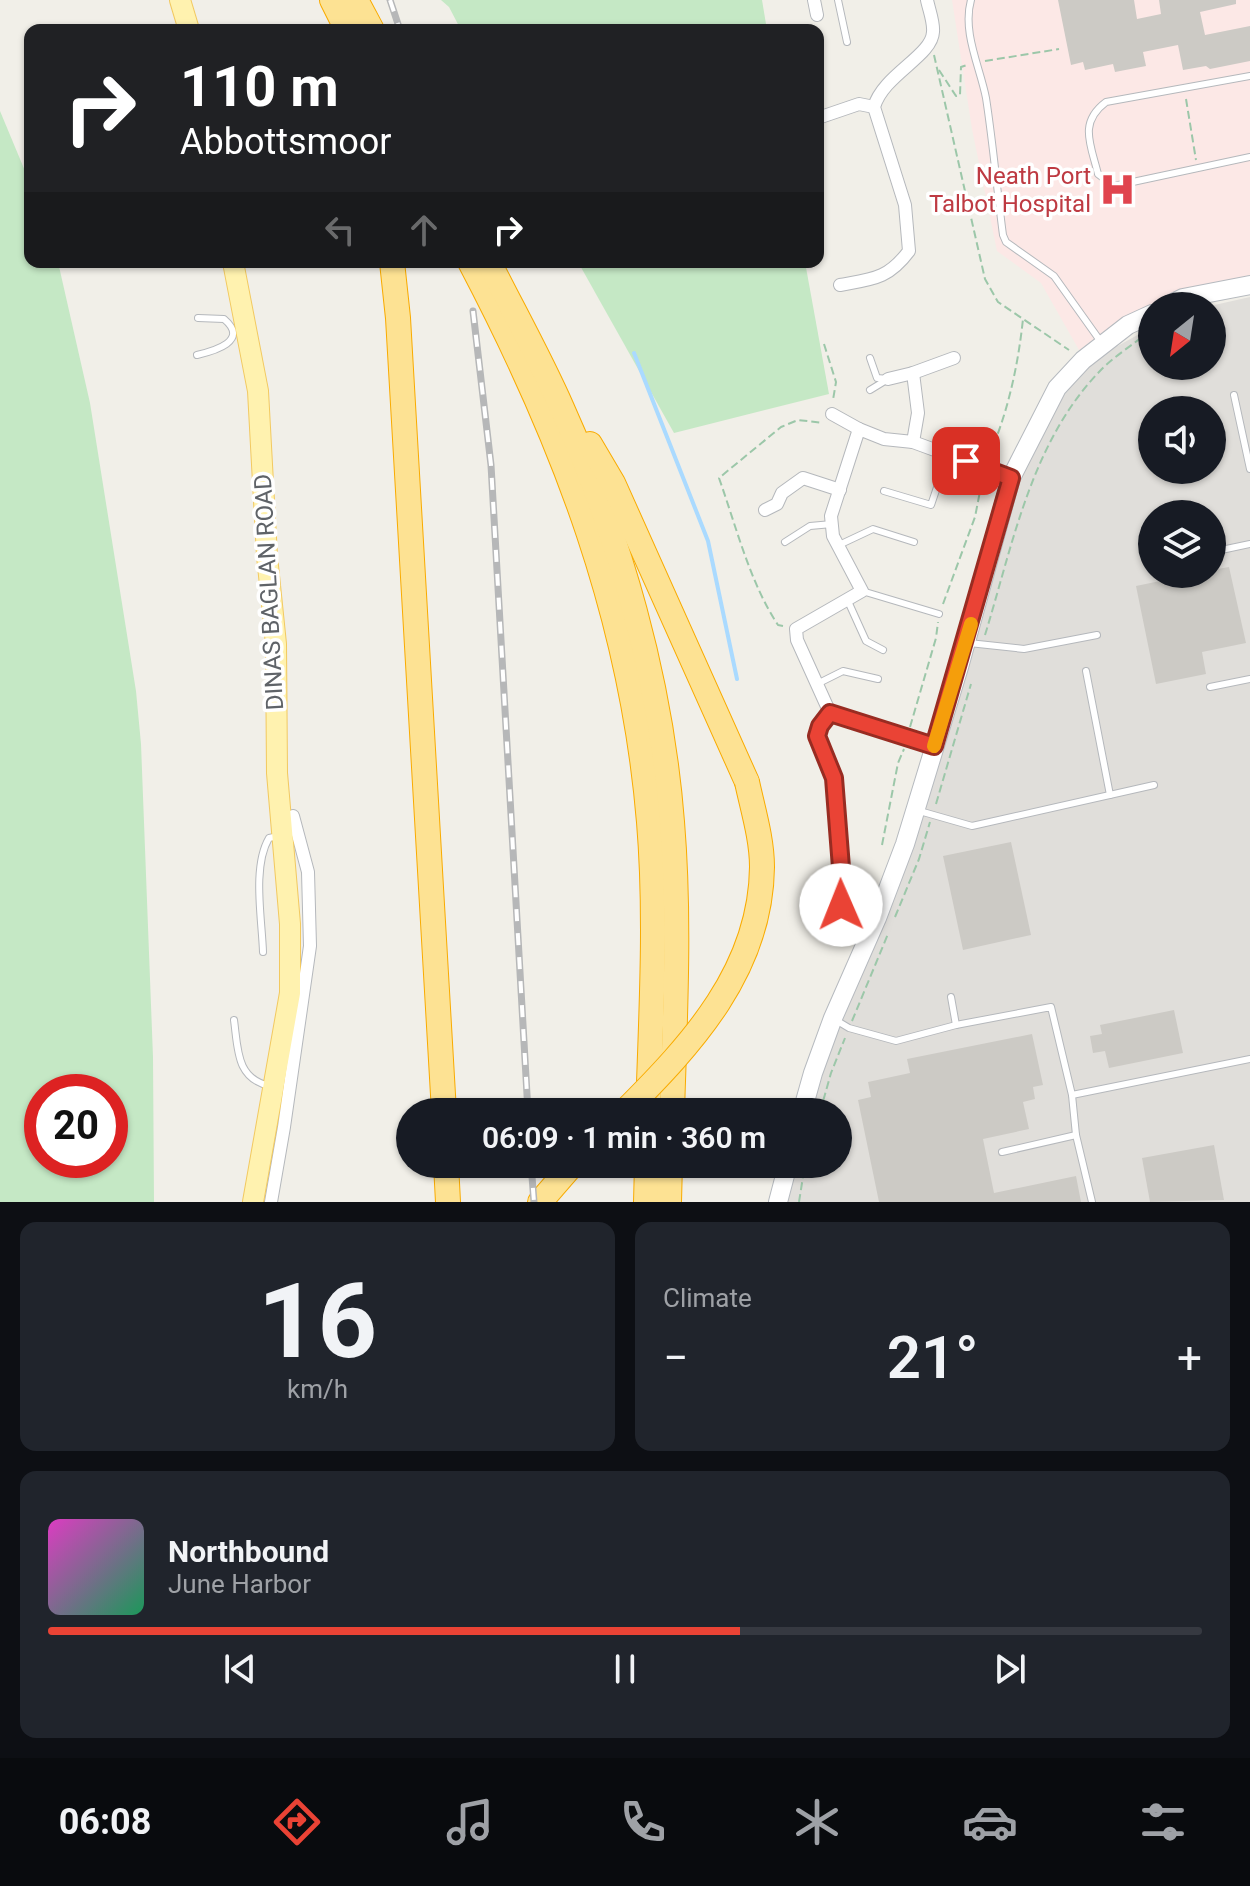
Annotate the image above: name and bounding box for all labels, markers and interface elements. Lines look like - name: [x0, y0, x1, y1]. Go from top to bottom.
- text: 110 m: [180, 54, 339, 120]
- icon: right: [48, 56, 152, 160]
- text: Abbottsmoor: [180, 121, 391, 163]
- place label: Neath Port Talbot Hospital: [929, 162, 1091, 218]
- hospital icon: Neath Port Talbot Hospital: [1098, 171, 1136, 209]
- icon: left: [318, 208, 362, 252]
- icon: ahead: [402, 208, 446, 252]
- icon: right: [486, 208, 530, 252]
- north arrow: [1138, 292, 1226, 380]
- map controls: [1138, 292, 1226, 588]
- button: sound: [1138, 396, 1226, 484]
- pin: [932, 427, 1000, 495]
- icon: arrive: [944, 439, 988, 483]
- street label: DINAS BAGLAN ROAD: [249, 473, 289, 711]
- button: layers: [1138, 500, 1226, 588]
- position arrow: [799, 863, 883, 947]
- speed limit sign: 20: [24, 1074, 128, 1178]
- text: 06:09 · 1 min · 360 m: [482, 1120, 766, 1155]
- text: 16: [258, 1261, 377, 1382]
- text: Climate: [663, 1283, 752, 1313]
- text: 21°: [887, 1322, 978, 1393]
- text: −: [663, 1332, 688, 1384]
- text: +: [1177, 1332, 1202, 1384]
- text: km/h: [287, 1374, 348, 1404]
- text: Northbound: [168, 1534, 329, 1569]
- text: June Harbor: [168, 1569, 311, 1599]
- icon: previous: [218, 1647, 262, 1691]
- icon: pause: [603, 1647, 647, 1691]
- icon: next: [988, 1647, 1032, 1691]
- icon: directions: [269, 1794, 325, 1850]
- icon: music: [442, 1794, 498, 1850]
- icon: phone: [615, 1794, 671, 1850]
- icon: climate: [789, 1794, 845, 1850]
- icon: car: [962, 1794, 1018, 1850]
- icon: filters: [1135, 1794, 1191, 1850]
- text: 06:08: [59, 1801, 151, 1843]

